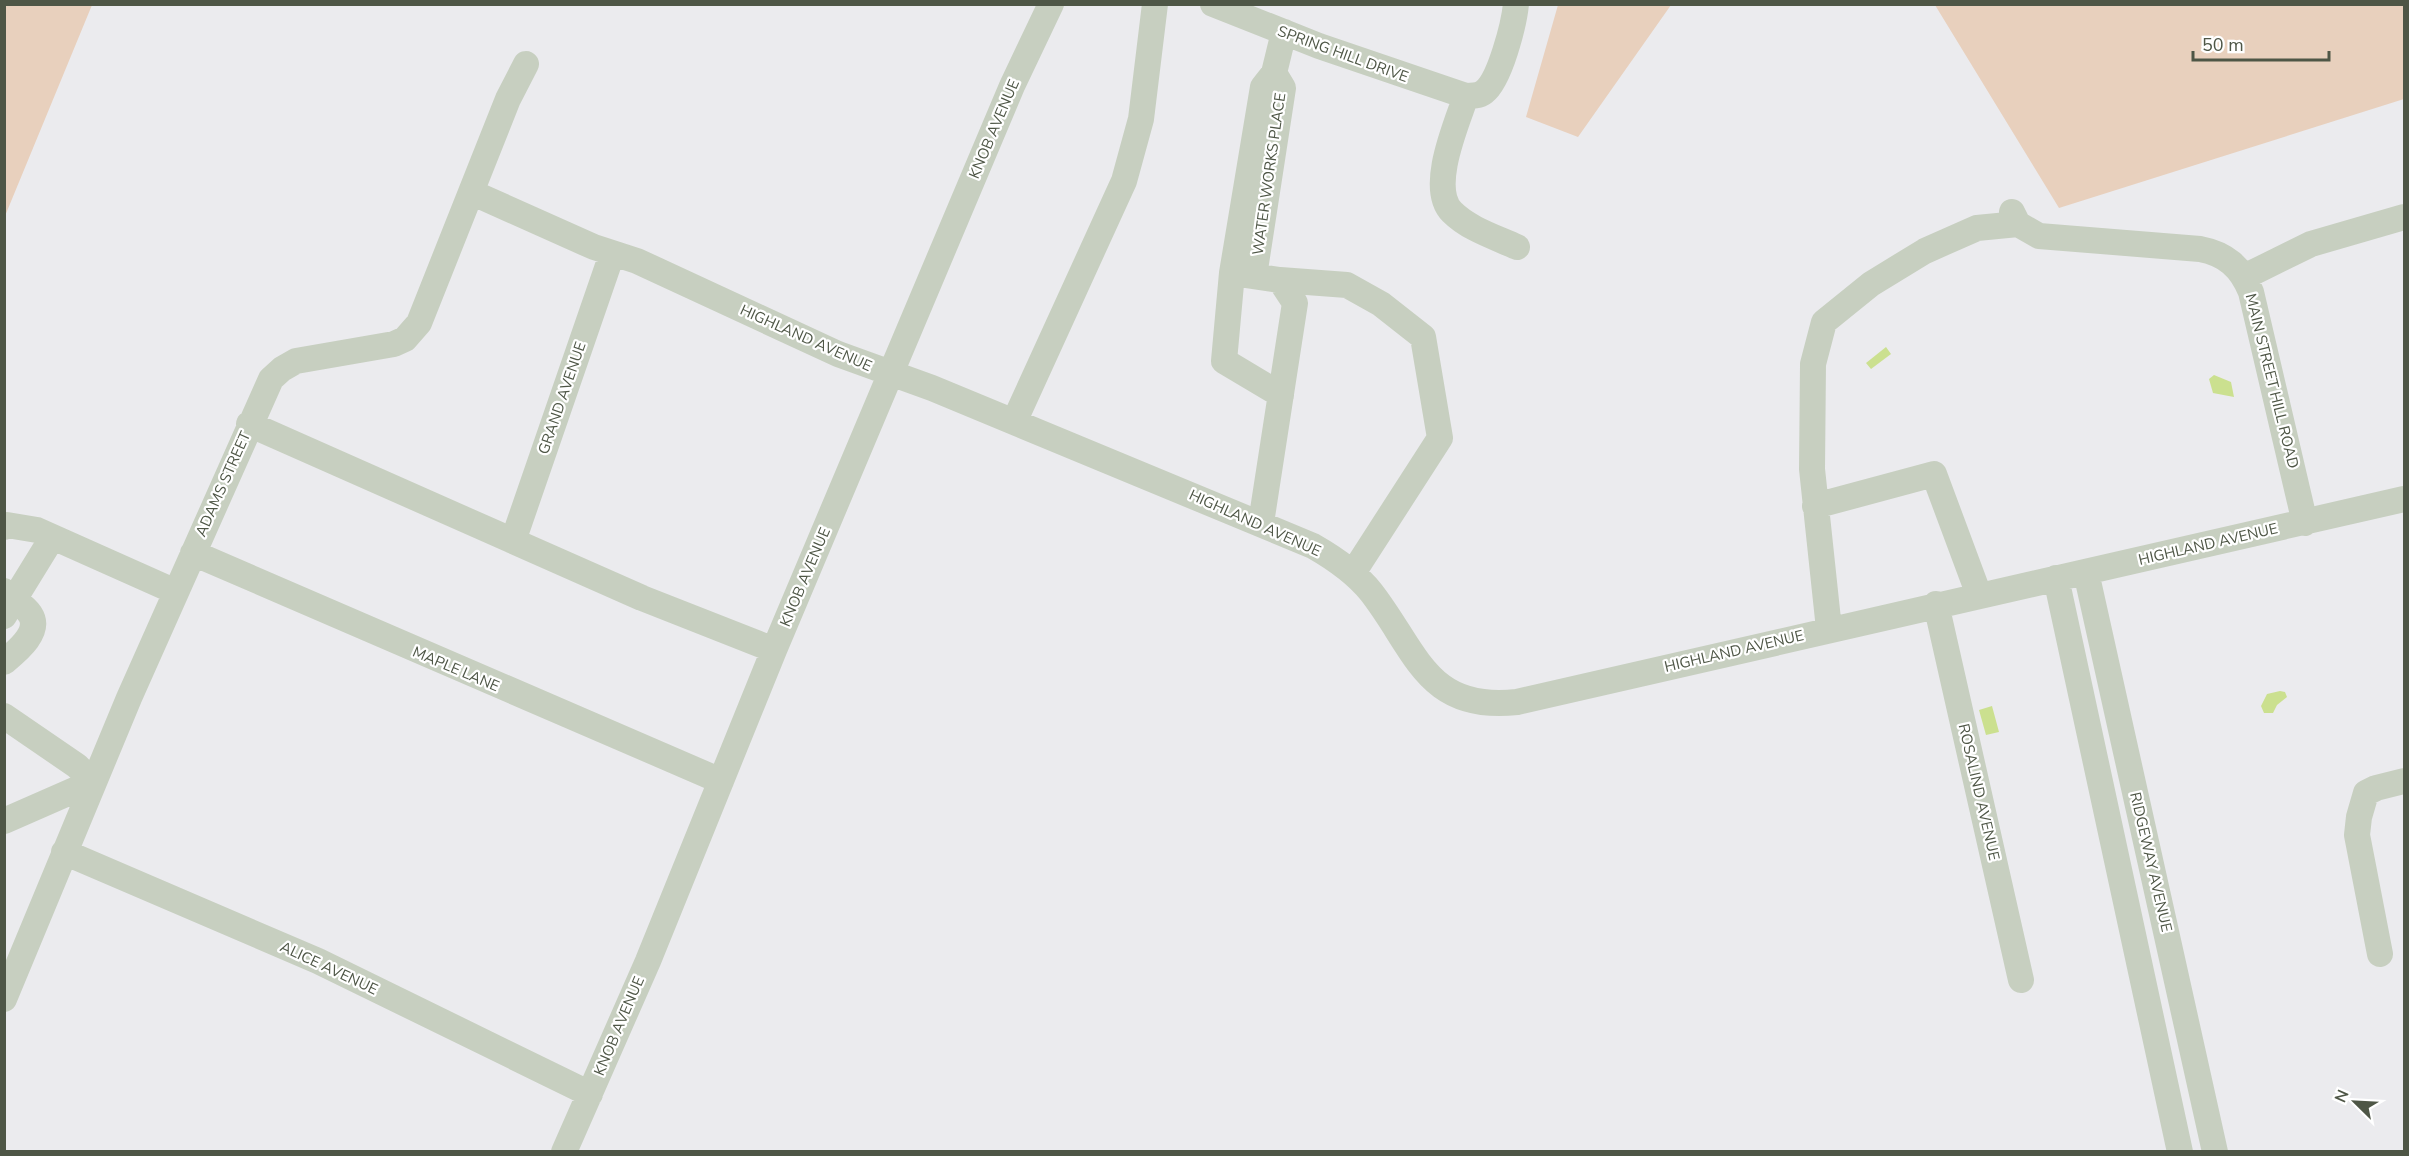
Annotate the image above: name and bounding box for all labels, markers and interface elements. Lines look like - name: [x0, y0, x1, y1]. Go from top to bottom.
- street label: SPRING HILL DRIVE: [1275, 21, 1411, 87]
- scale bar: [2193, 24, 2330, 62]
- text: 50 m: [2202, 33, 2244, 57]
- street label: KNOB AVENUE: [964, 76, 1024, 182]
- street label: WATER WORKS PLACE: [1248, 91, 1290, 257]
- street label: MAIN STREET HILL ROAD: [2241, 291, 2303, 471]
- street label: HIGHLAND AVENUE: [737, 300, 875, 376]
- street label: GRAND AVENUE: [533, 339, 591, 457]
- street label: ADAMS STREET: [191, 428, 255, 540]
- street label: HIGHLAND AVENUE: [1186, 485, 1324, 561]
- street label: HIGHLAND AVENUE: [2136, 518, 2280, 570]
- street label: KNOB AVENUE: [775, 524, 835, 630]
- street label: HIGHLAND AVENUE: [1662, 625, 1806, 677]
- street label: MAPLE LANE: [409, 642, 503, 696]
- street label: ROSALIND AVENUE: [1954, 722, 2004, 862]
- street label: RIDGEWAY AVENUE: [2125, 790, 2177, 934]
- street label: ALICE AVENUE: [277, 937, 381, 999]
- street label: KNOB AVENUE: [589, 973, 649, 1079]
- north arrow: [2325, 1072, 2385, 1132]
- text: N: [2330, 1086, 2355, 1106]

